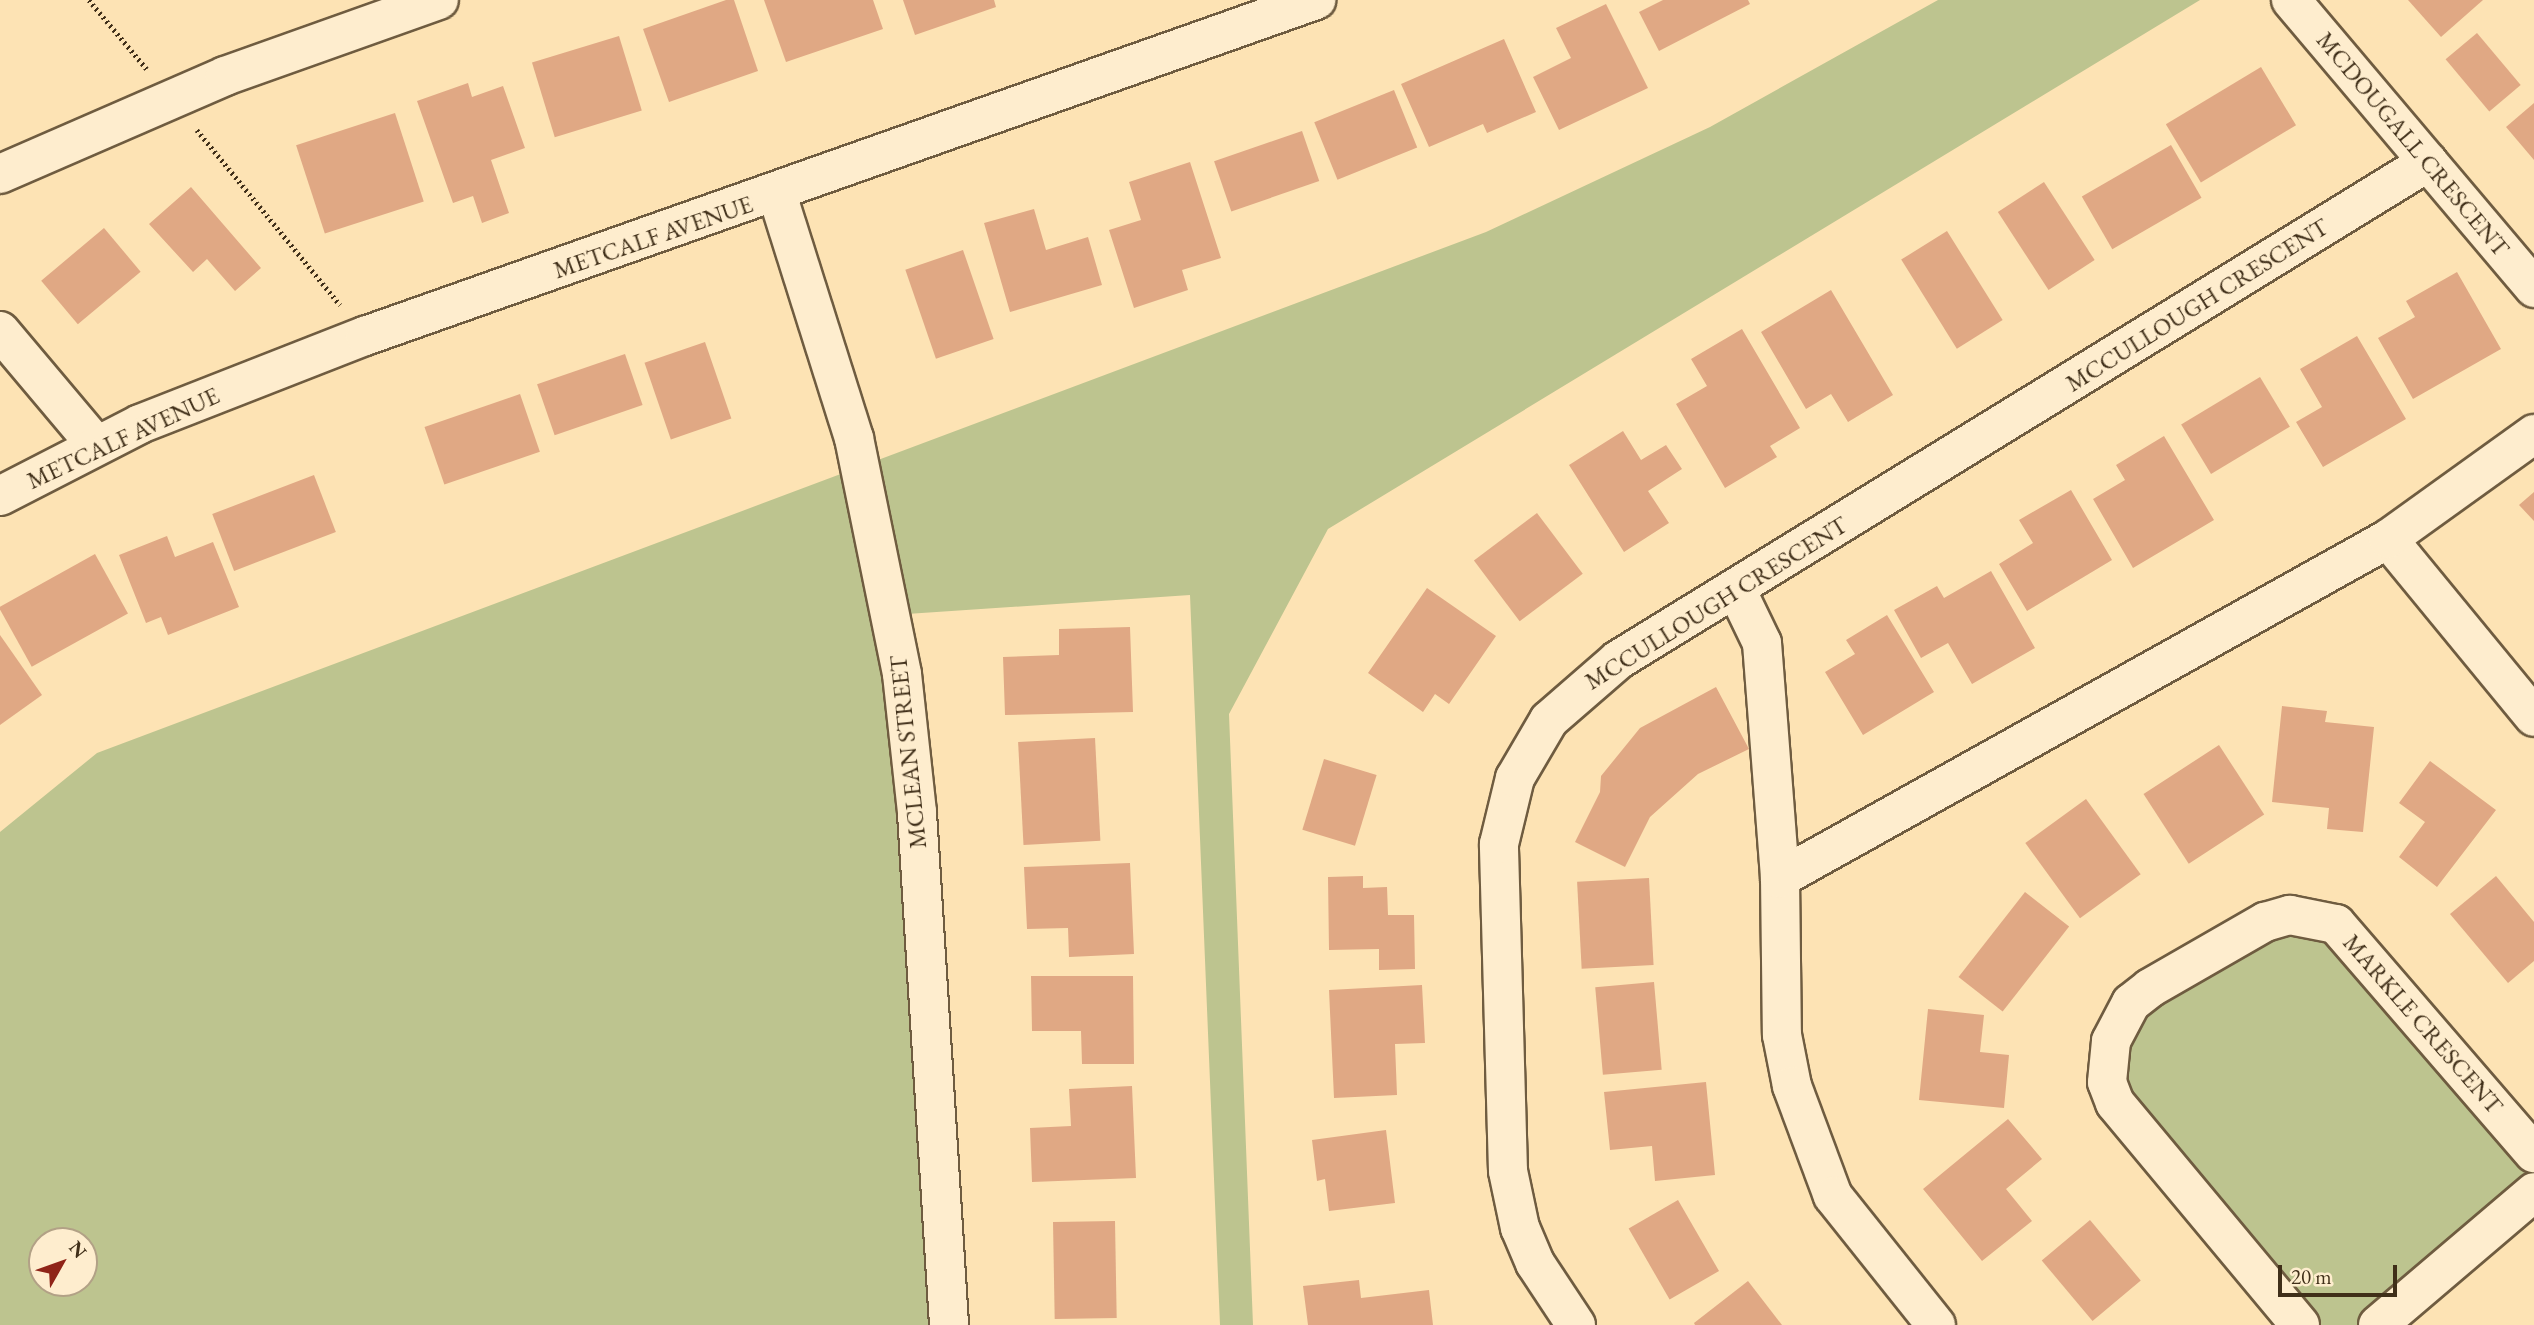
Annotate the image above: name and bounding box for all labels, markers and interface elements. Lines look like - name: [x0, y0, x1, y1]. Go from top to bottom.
- street label: MCDOUGALL CRESCENT: [2311, 26, 2515, 262]
- street label: METCALF AVENUE: [550, 189, 756, 285]
- street label: MCCULLOUGH CRESCENT: [2061, 212, 2333, 398]
- street label: METCALF AVENUE: [22, 381, 224, 495]
- street label: MCCULLOUGH CRESCENT: [1580, 510, 1852, 696]
- street label: MCLEAN STREET: [884, 654, 932, 850]
- street label: MARKLE CRESCENT: [2337, 928, 2509, 1120]
- north arrow: [28, 1227, 98, 1297]
- text: N: [63, 1236, 92, 1263]
- scale bar: [2282, 1252, 2401, 1296]
- text: 20 m: [2291, 1263, 2332, 1290]

